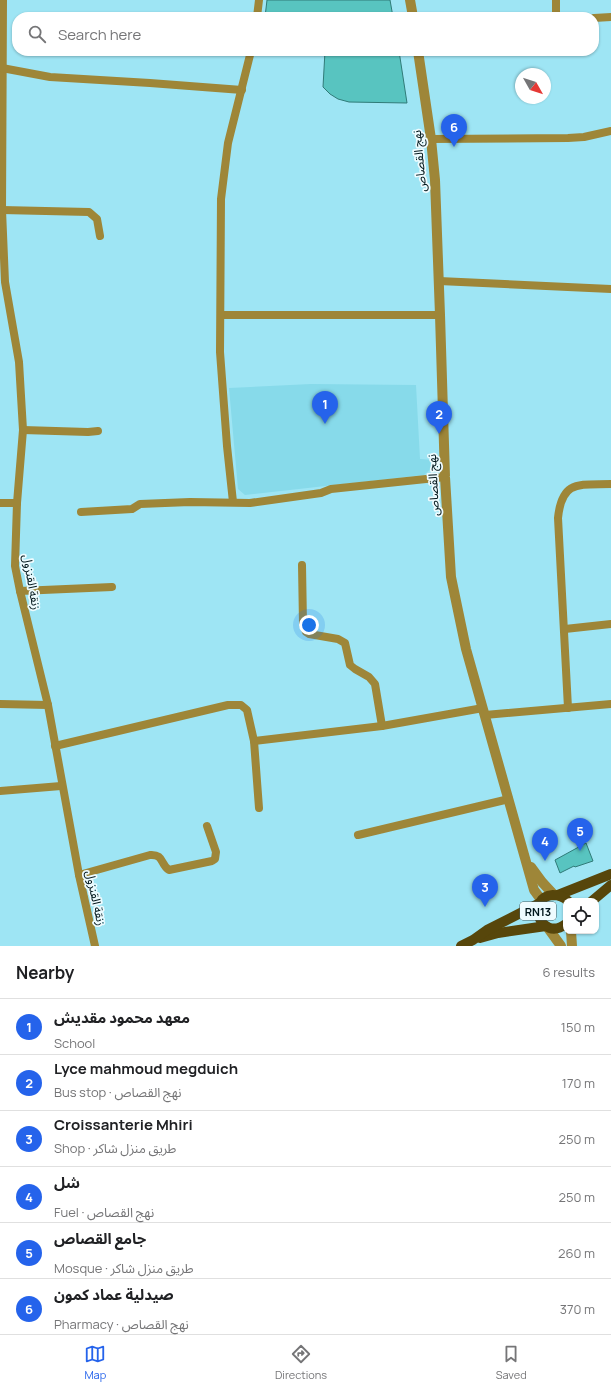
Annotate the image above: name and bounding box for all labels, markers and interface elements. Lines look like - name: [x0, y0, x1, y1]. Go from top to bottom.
- search box: [12, 12, 599, 56]
- icon: search: [26, 23, 48, 45]
- text: Search here: [58, 24, 141, 45]
- north arrow: [515, 68, 551, 104]
- pin: 6: [441, 114, 467, 147]
- street label: نهج القصاص: [408, 129, 431, 193]
- pin: 1: [312, 391, 338, 424]
- pin: 2: [426, 401, 452, 434]
- street label: نهج القصاص: [423, 454, 444, 516]
- street label: زنقة القنزول: [19, 553, 45, 611]
- your location: [299, 615, 319, 635]
- pin: 5: [567, 818, 593, 851]
- pin: 4: [532, 828, 558, 861]
- street label: زنقة القنزول: [82, 869, 110, 927]
- pin: 3: [472, 874, 498, 907]
- map controls: [563, 898, 599, 934]
- button: locate: [563, 898, 599, 934]
- road number: RN13: [520, 902, 556, 920]
- text: Nearby: [16, 961, 74, 984]
- text: 6 results: [543, 963, 595, 981]
- text: معهد محمود مقديش: [54, 1007, 190, 1028]
- text: 1: [26, 1018, 32, 1036]
- text: 150 m: [561, 1018, 595, 1036]
- text: School: [54, 1034, 95, 1052]
- text: Lyce mahmoud megduich: [54, 1058, 238, 1079]
- text: 2: [25, 1074, 33, 1092]
- text: 170 m: [562, 1074, 595, 1092]
- text: Bus stop · نهج القصاص: [54, 1083, 182, 1101]
- text: Croissanterie Mhiri: [54, 1114, 193, 1135]
- text: 3: [25, 1130, 33, 1148]
- text: 250 m: [559, 1130, 595, 1148]
- text: Shop · طريق منزل شاكر: [54, 1139, 176, 1157]
- text: شل: [54, 1172, 80, 1193]
- text: 4: [25, 1188, 33, 1206]
- text: 250 m: [559, 1188, 595, 1206]
- text: Fuel · نهج القصاص: [54, 1203, 154, 1221]
- text: جامع القصاص: [54, 1228, 146, 1249]
- text: 5: [25, 1244, 33, 1262]
- text: 260 m: [558, 1244, 595, 1262]
- text: Mosque · طريق منزل شاكر: [54, 1259, 194, 1277]
- text: صيدلية عماد كمون: [54, 1284, 174, 1305]
- text: 6: [25, 1300, 33, 1318]
- text: 370 m: [560, 1300, 595, 1318]
- text: Pharmacy · نهج القصاص: [54, 1315, 189, 1333]
- tab: Map: [84, 1343, 106, 1382]
- tab: Directions: [275, 1343, 327, 1382]
- tab: Saved: [496, 1343, 527, 1382]

